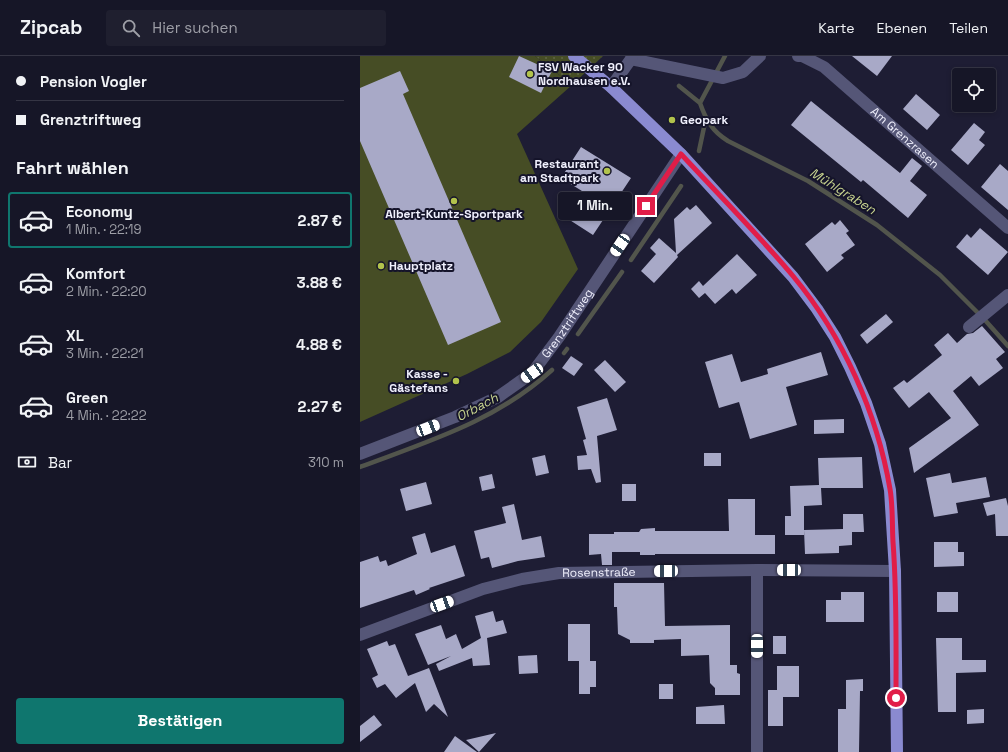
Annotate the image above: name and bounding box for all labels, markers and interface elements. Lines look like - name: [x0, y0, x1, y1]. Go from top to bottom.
- search box: [106, 10, 386, 46]
- text: Zipcab: [20, 15, 82, 40]
- icon: search: [120, 17, 142, 39]
- text: Hier suchen: [152, 18, 238, 37]
- text: Karte: [818, 19, 855, 37]
- text: Ebenen: [877, 19, 927, 37]
- text: Teilen: [949, 19, 988, 37]
- place label: FSV Wacker 90 Nordhausen e.V.: [538, 59, 631, 89]
- map controls: [952, 68, 996, 112]
- button: locate: [952, 68, 996, 112]
- marker: FSV Wacker 90 Nordhausen e.V.: [525, 69, 535, 79]
- text: Pension Vogler: [40, 72, 147, 91]
- street label: Am Grenzrasen: [867, 103, 942, 172]
- text: Grenztriftweg: [40, 110, 141, 129]
- place label: Geopark: [680, 112, 729, 128]
- marker: Geopark: [667, 115, 677, 125]
- text: Fahrt wählen: [16, 156, 129, 179]
- place label: Restaurant am Stadtpark: [520, 156, 599, 186]
- water label: Mühlgraben: [807, 164, 880, 219]
- marker: Restaurant am Stadtpark: [602, 166, 612, 176]
- callout: 1 Min.: [558, 192, 632, 220]
- marker: Albert-Kuntz-Sportpark: [449, 196, 459, 206]
- text: 1 Min.: [577, 197, 613, 214]
- route end: [637, 197, 655, 215]
- icon: car: [18, 202, 54, 238]
- text: Economy: [66, 202, 133, 221]
- place label: Albert-Kuntz-Sportpark: [385, 206, 523, 222]
- text: 2.87 €: [297, 211, 342, 230]
- text: 1 Min. · 22:19: [66, 221, 142, 238]
- car: [608, 232, 632, 258]
- place label: Hauptplatz: [389, 258, 453, 274]
- marker: Hauptplatz: [376, 261, 386, 271]
- icon: car: [18, 264, 54, 300]
- text: Komfort: [66, 264, 125, 283]
- text: 3.88 €: [296, 273, 342, 292]
- text: 2 Min. · 22:20: [66, 283, 147, 300]
- street label: Grenztriftweg: [538, 286, 597, 361]
- icon: car: [18, 326, 54, 362]
- text: XL: [66, 326, 84, 345]
- text: 4.88 €: [296, 335, 342, 354]
- text: 3 Min. · 22:21: [66, 345, 144, 362]
- car: [519, 361, 545, 385]
- place label: Kasse - Gästefans: [389, 366, 448, 396]
- marker: Kasse - Gästefans: [451, 376, 461, 386]
- icon: car: [18, 388, 54, 424]
- text: Green: [66, 388, 108, 407]
- water label: Orbach: [453, 388, 502, 425]
- text: 2.27 €: [298, 397, 342, 416]
- text: 4 Min. · 22:22: [66, 407, 147, 424]
- car: [415, 418, 441, 438]
- icon: cash: [16, 451, 38, 473]
- text: Bar: [48, 453, 72, 472]
- text: 310 m: [308, 454, 344, 471]
- street label: Rosenstraße: [562, 564, 636, 581]
- car: [777, 564, 801, 576]
- car: [654, 565, 678, 577]
- car: [429, 594, 455, 614]
- car: [751, 634, 763, 658]
- route start: [887, 689, 905, 707]
- button: Bestätigen: [16, 698, 344, 744]

